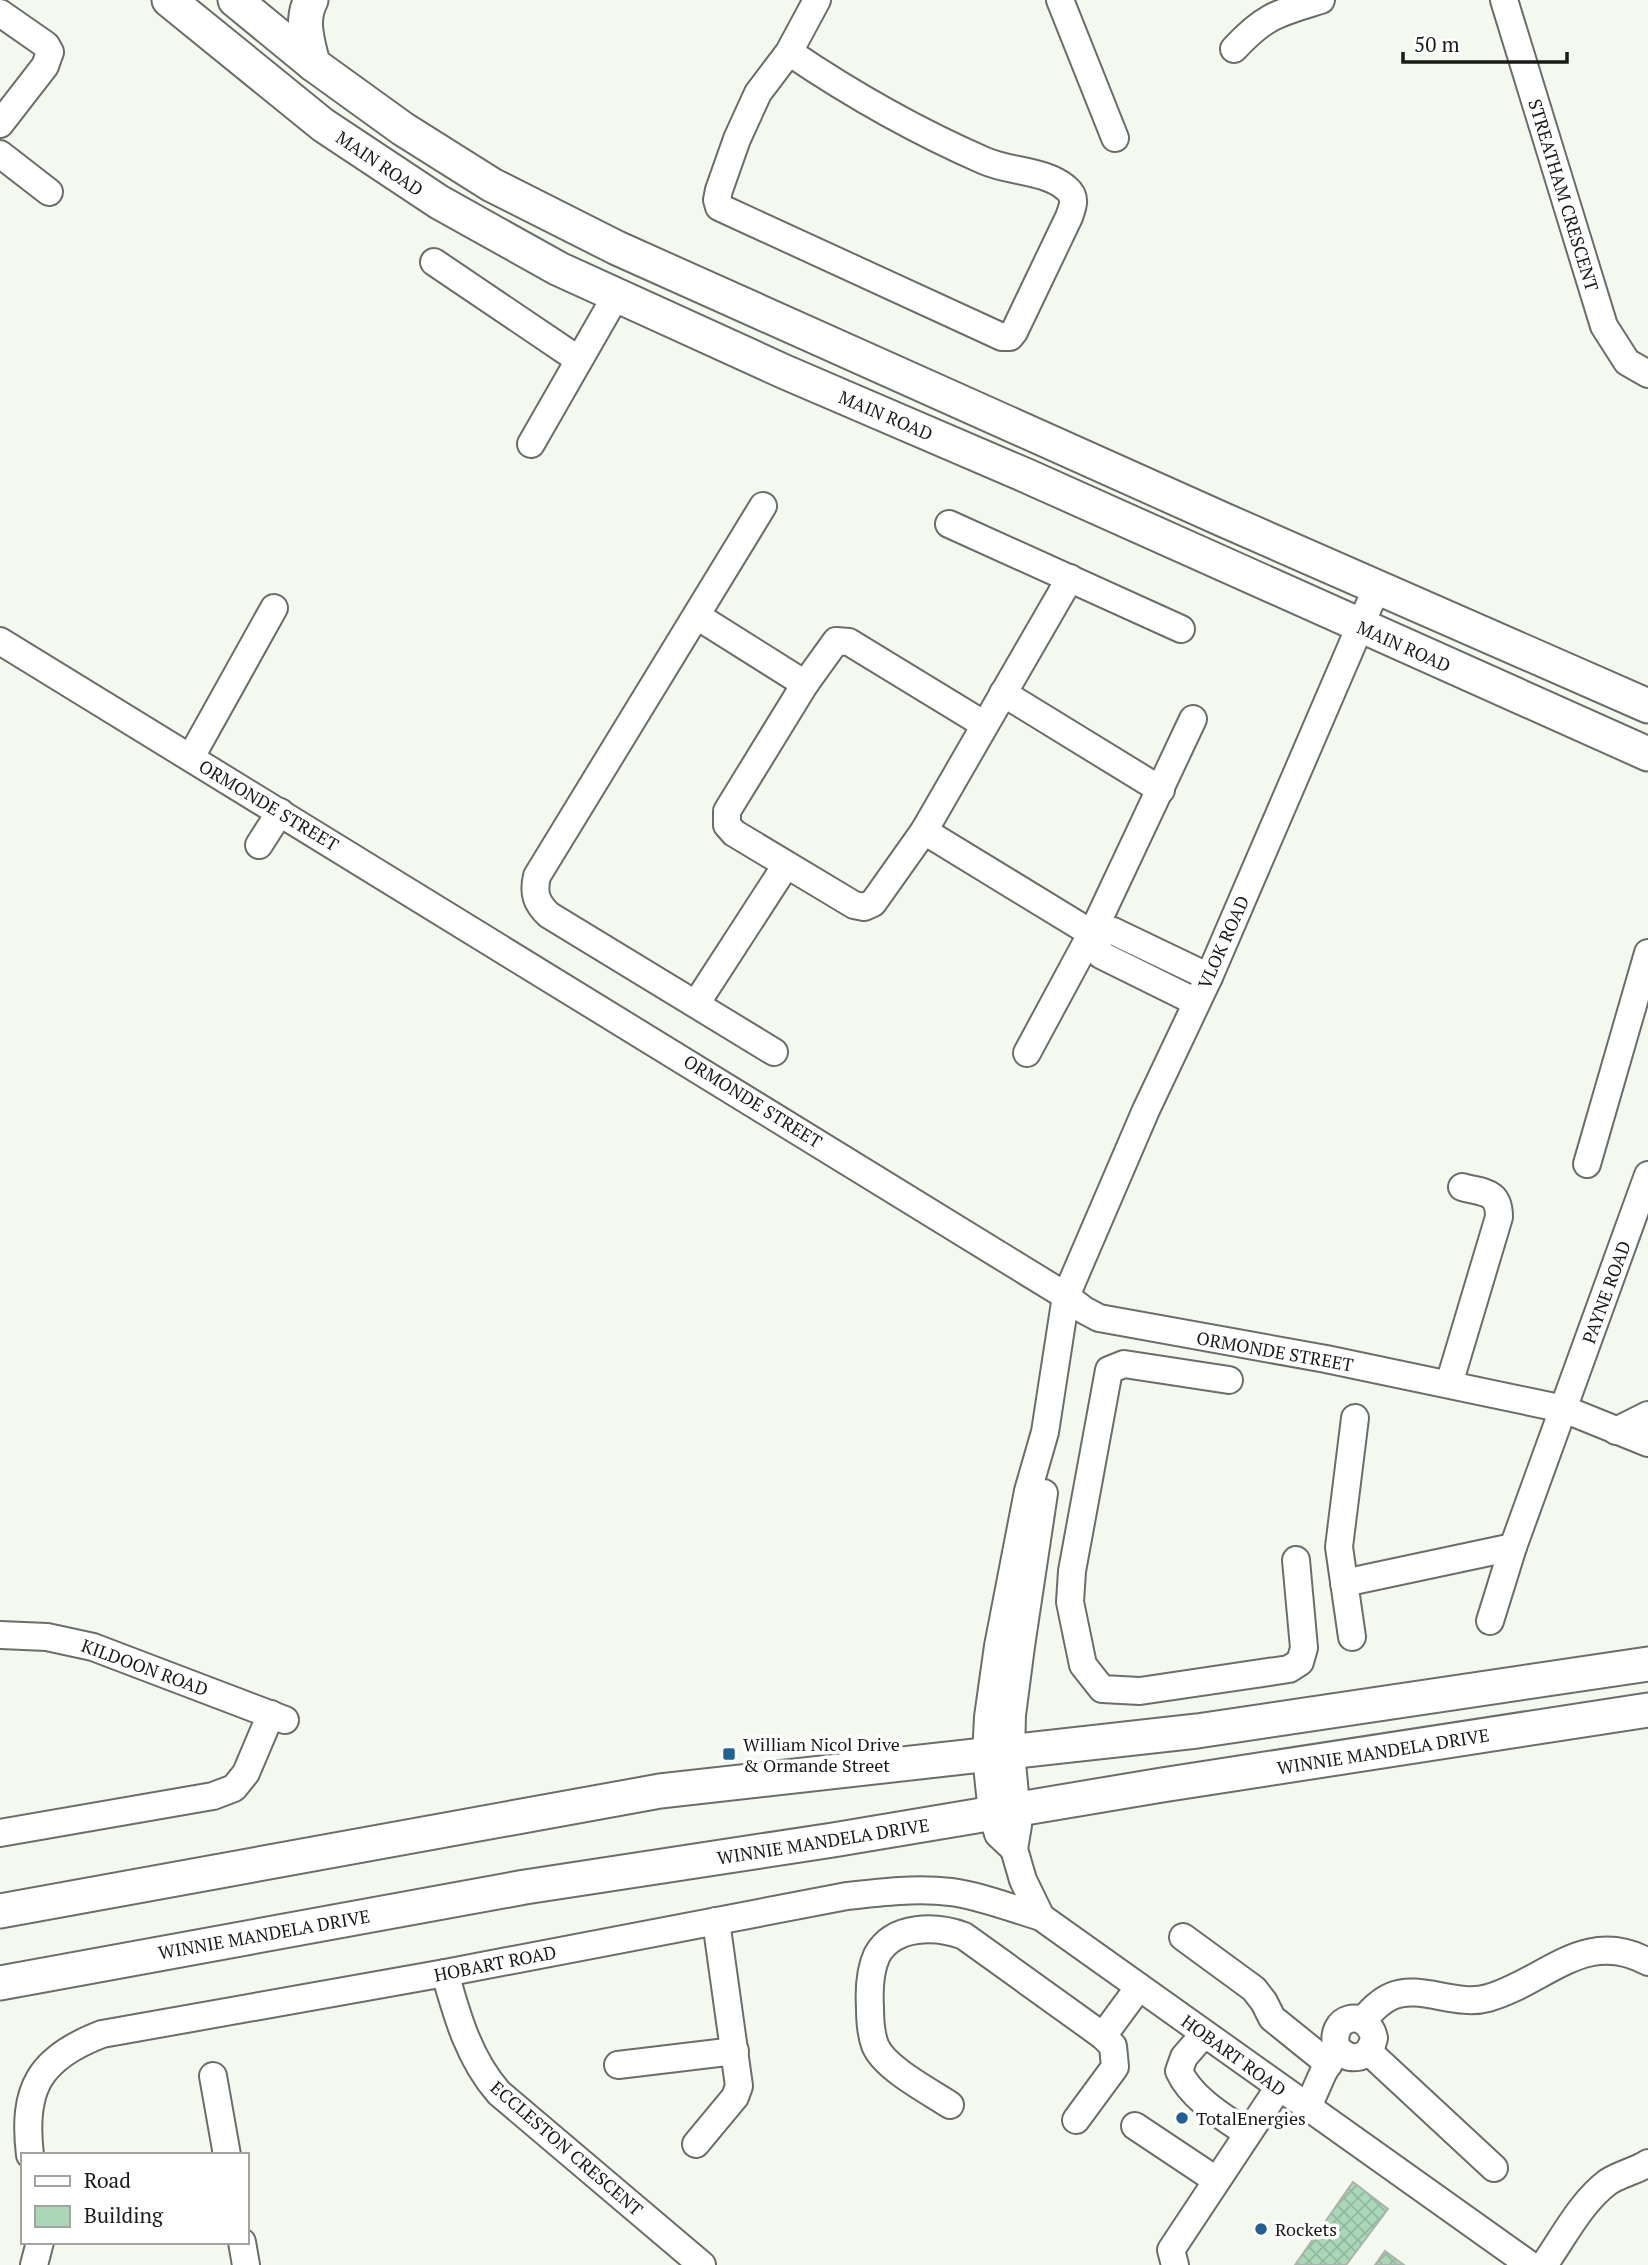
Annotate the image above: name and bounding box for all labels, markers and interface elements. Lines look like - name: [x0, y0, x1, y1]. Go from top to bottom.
- scale bar: [1403, 21, 1568, 65]
- text: 50 m: [1414, 30, 1460, 58]
- street label: STREATHAM CRESCENT: [1523, 96, 1605, 294]
- street label: MAIN ROAD: [332, 125, 428, 201]
- street label: MAIN ROAD: [835, 384, 937, 446]
- street label: MAIN ROAD: [1353, 615, 1455, 677]
- street label: ORMONDE STREET: [195, 754, 343, 856]
- street label: VLOK ROAD: [1192, 892, 1254, 992]
- street label: ORMONDE STREET: [679, 1049, 827, 1153]
- street label: PAYNE ROAD: [1576, 1237, 1636, 1347]
- street label: ORMONDE STREET: [1195, 1325, 1355, 1377]
- street label: KILDOON ROAD: [78, 1633, 212, 1701]
- street label: WINNIE MANDELA DRIVE: [1275, 1722, 1491, 1780]
- place label: William Nicol Drive & Ormande Street: [743, 1732, 900, 1777]
- marker: William Nicol Drive & Ormande Street: [721, 1746, 737, 1762]
- street label: WINNIE MANDELA DRIVE: [715, 1812, 931, 1870]
- street label: WINNIE MANDELA DRIVE: [156, 1904, 372, 1964]
- street label: HOBART ROAD: [432, 1939, 558, 1987]
- street label: HOBART ROAD: [1177, 2009, 1291, 2101]
- street label: ECCLESTON CRESCENT: [486, 2075, 648, 2221]
- place label: TotalEnergies: [1196, 2106, 1306, 2130]
- marker: TotalEnergies: [1174, 2110, 1190, 2126]
- legend: [21, 2153, 248, 2244]
- text: Road: [84, 2166, 131, 2194]
- text: Building: [84, 2201, 164, 2229]
- place label: Rockets: [1275, 2217, 1337, 2241]
- marker: Rockets: [1253, 2221, 1269, 2237]

